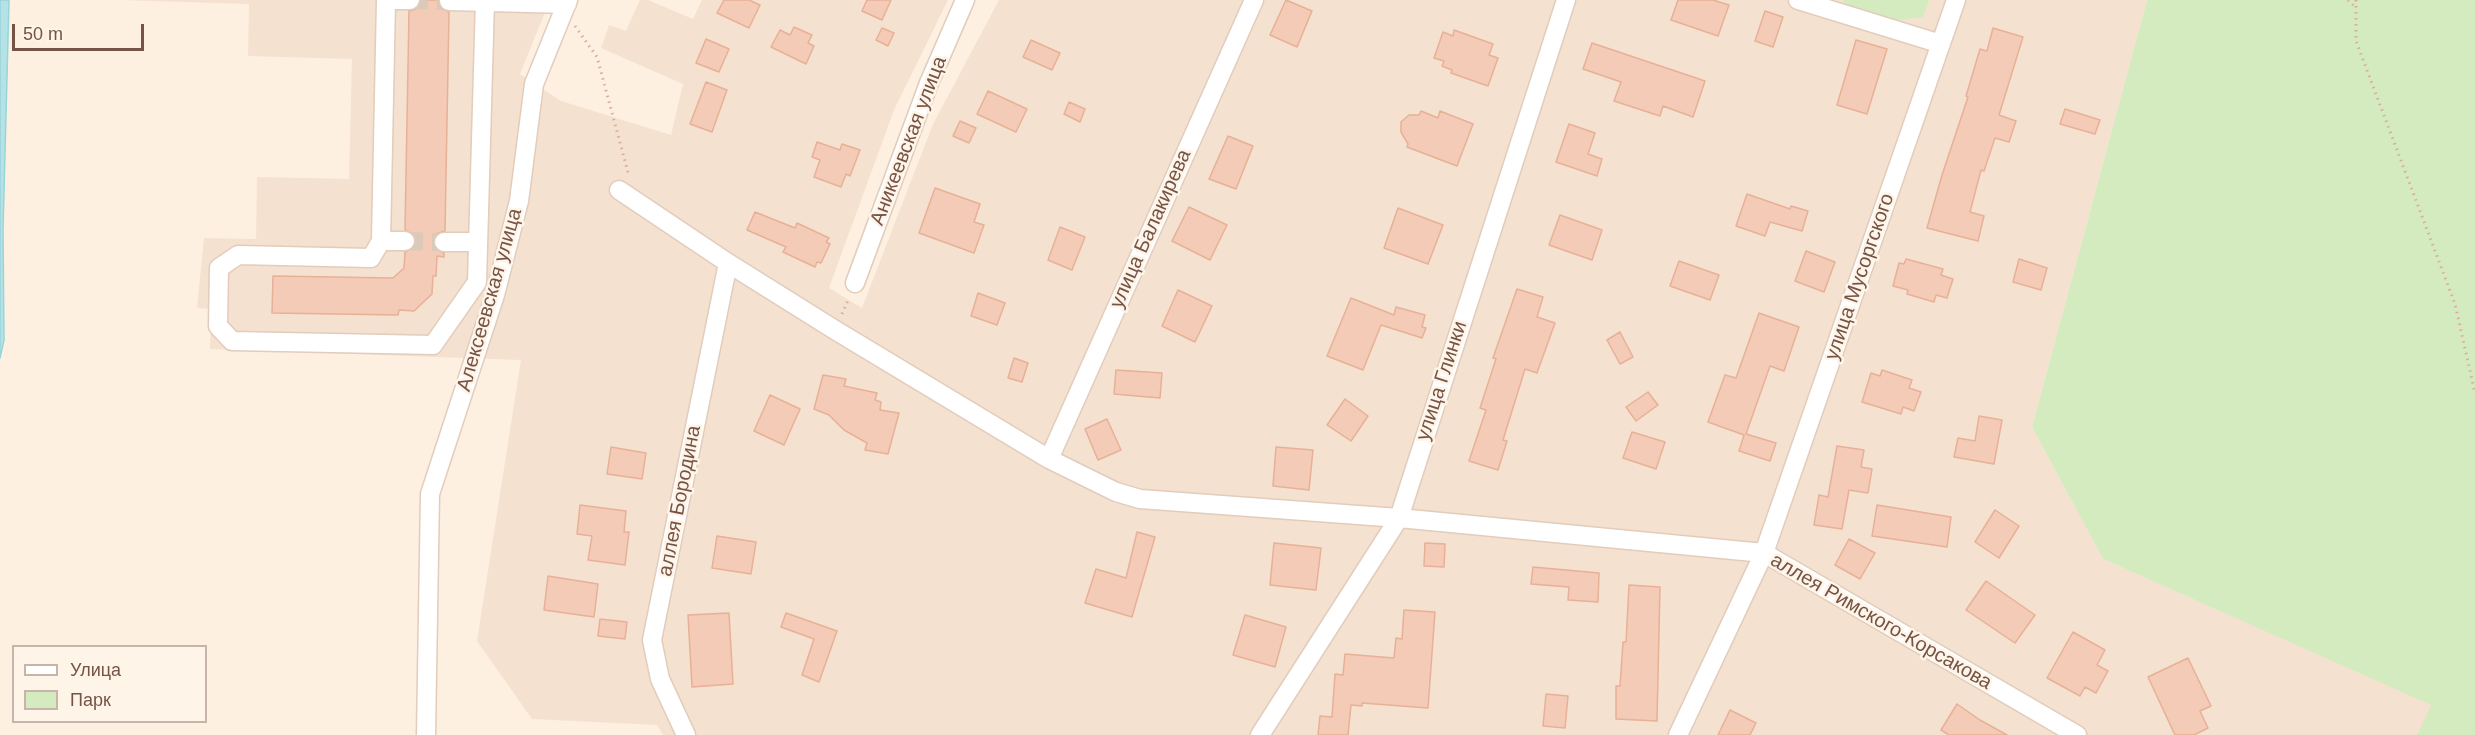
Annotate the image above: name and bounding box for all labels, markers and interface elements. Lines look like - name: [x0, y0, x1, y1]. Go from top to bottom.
- scale bar: [15, 12, 147, 50]
- text: 50 m: [23, 24, 63, 44]
- street label: Аникеевская улица: [866, 53, 952, 229]
- street label: улица Балакирева: [1105, 146, 1197, 312]
- street label: улица Мусоргского: [1820, 191, 1900, 363]
- street label: Алексеевская улица: [452, 206, 528, 394]
- street label: улица Глинки: [1411, 318, 1473, 444]
- street label: аллея Бородина: [654, 424, 706, 578]
- street label: аллея Римского-Корсакова: [1766, 549, 1996, 695]
- legend: [12, 645, 207, 723]
- text: Улица: [70, 660, 121, 680]
- text: Парк: [70, 690, 111, 710]

